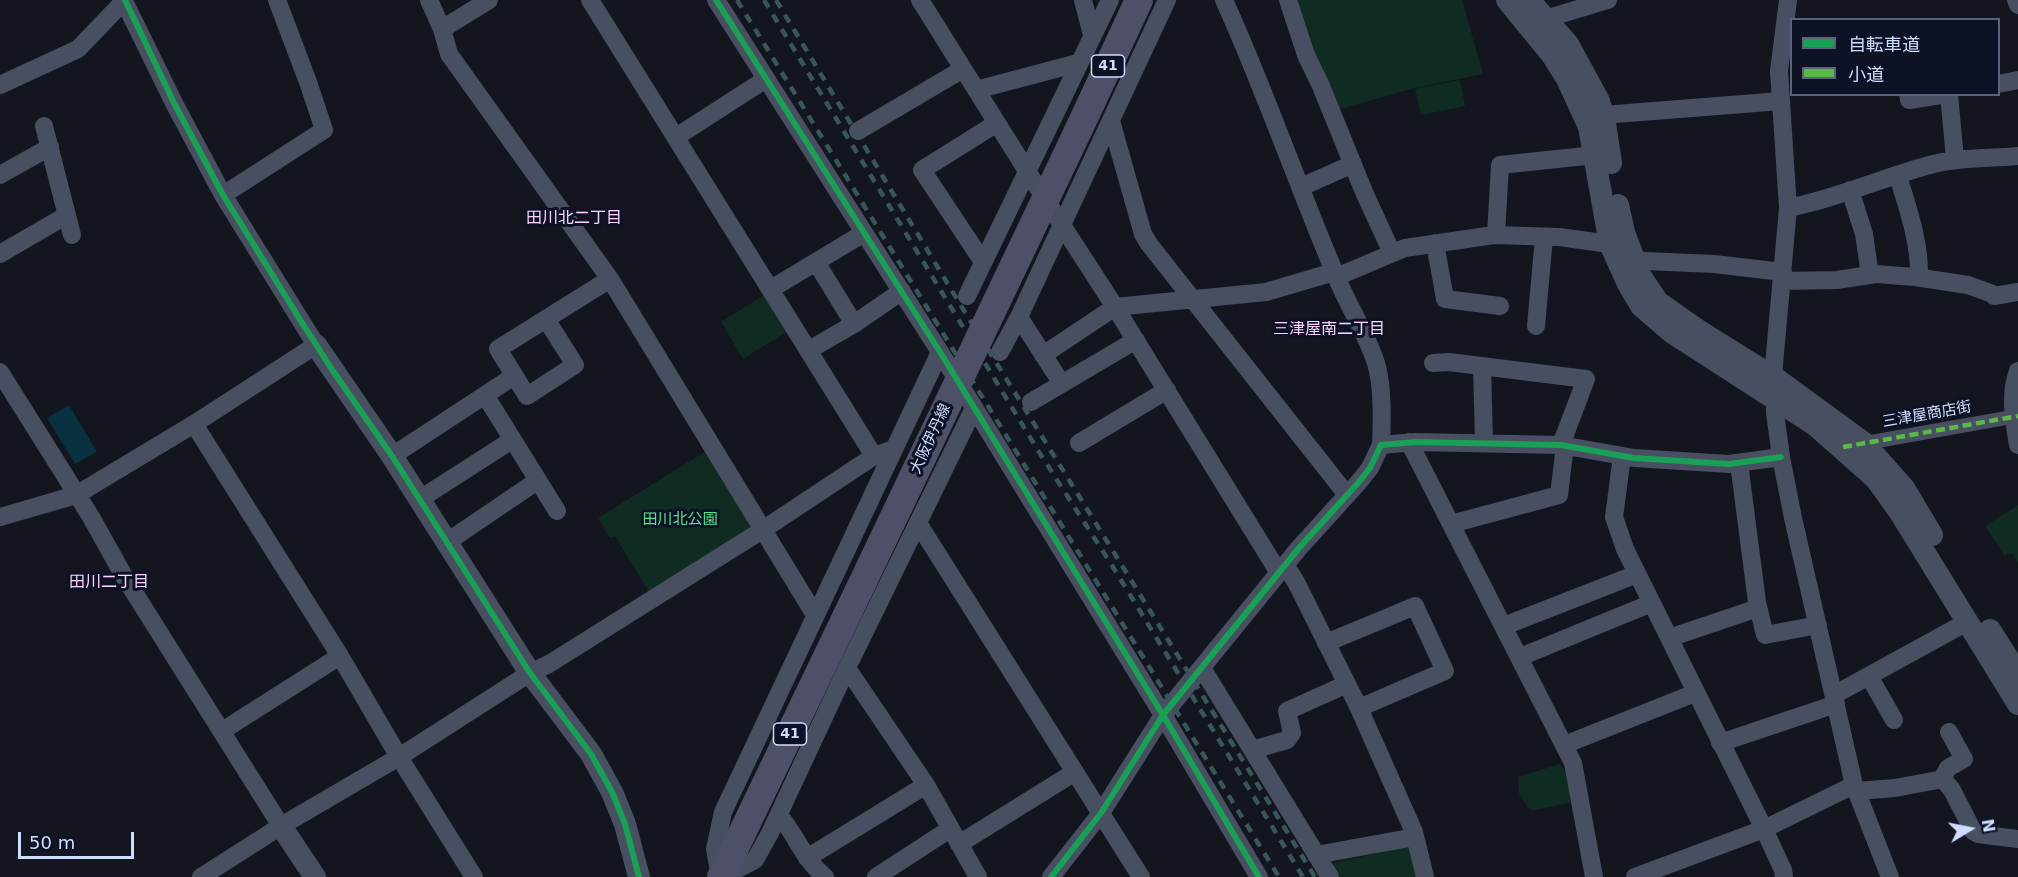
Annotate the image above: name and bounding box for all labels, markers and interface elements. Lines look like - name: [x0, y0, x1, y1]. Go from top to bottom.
- legend: [1790, 18, 2000, 96]
- text: 自転車道: [1848, 34, 1920, 55]
- road number: 41: [1092, 55, 1124, 77]
- text: 小道: [1848, 64, 1884, 85]
- district label: 田川北二丁目: [526, 209, 622, 229]
- district label: 三津屋南二丁目: [1273, 320, 1385, 340]
- street label: 三津屋商店街: [1881, 398, 1973, 432]
- street label: 大阪伊丹線: [907, 401, 955, 477]
- park label: 田川北公園: [643, 511, 717, 529]
- district label: 田川二丁目: [69, 573, 149, 593]
- road number: 41: [774, 723, 806, 745]
- north arrow: [1940, 799, 2000, 859]
- text: N: [1978, 818, 1999, 834]
- scale bar: [21, 820, 136, 858]
- text: 50 m: [29, 832, 75, 853]

